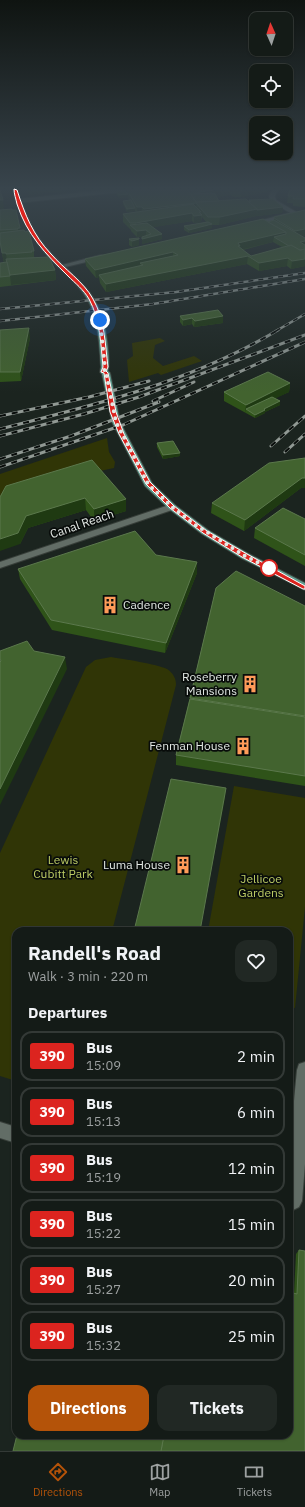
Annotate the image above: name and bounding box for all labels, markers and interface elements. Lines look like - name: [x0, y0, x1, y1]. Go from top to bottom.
- north arrow: [249, 12, 293, 56]
- map controls: [249, 12, 293, 160]
- button: locate: [249, 64, 293, 108]
- button: layers: [249, 116, 293, 160]
- your location: [90, 310, 110, 330]
- street label: Canal Reach: [48, 506, 116, 541]
- unlabelled marker: [260, 559, 278, 577]
- building icon: Cadence: [100, 595, 120, 615]
- place label: Cadence: [123, 597, 170, 612]
- place label: Roseberry Mansions: [182, 669, 237, 698]
- building icon: Roseberry Mansions: [240, 674, 260, 694]
- building icon: Fenman House: [233, 736, 253, 756]
- place label: Fenman House: [149, 738, 230, 753]
- park label: Lewis Cubitt Park: [33, 852, 94, 881]
- building icon: Luma House: [173, 855, 193, 875]
- place label: Luma House: [103, 857, 170, 872]
- park label: Jellicoe Gardens: [238, 871, 284, 900]
- button: heart: [235, 940, 277, 982]
- text: Randell's Road: [28, 941, 161, 965]
- text: Walk · 3 min · 220 m: [28, 968, 148, 985]
- text: Departures: [28, 1003, 107, 1022]
- text: Bus: [86, 1038, 113, 1057]
- text: 390: [39, 1047, 65, 1065]
- text: 2 min: [237, 1047, 275, 1066]
- text: 15:09: [86, 1057, 121, 1074]
- text: Bus: [86, 1094, 113, 1113]
- text: 390: [39, 1103, 65, 1121]
- text: 6 min: [237, 1103, 275, 1122]
- text: 15:13: [86, 1113, 121, 1130]
- text: Bus: [86, 1150, 113, 1169]
- text: 390: [39, 1159, 65, 1177]
- text: 12 min: [228, 1159, 275, 1178]
- text: 15:19: [86, 1169, 121, 1186]
- text: Bus: [86, 1206, 113, 1225]
- text: 390: [39, 1215, 65, 1233]
- text: 15 min: [228, 1215, 275, 1234]
- text: 15:22: [86, 1225, 121, 1242]
- text: Bus: [86, 1262, 113, 1281]
- text: 390: [39, 1271, 65, 1289]
- text: 20 min: [228, 1271, 275, 1290]
- text: 15:27: [86, 1281, 121, 1298]
- text: Bus: [86, 1318, 113, 1337]
- text: 390: [39, 1327, 65, 1345]
- text: 25 min: [228, 1327, 275, 1346]
- text: 15:32: [86, 1337, 121, 1354]
- button: Directions: [28, 1385, 149, 1431]
- button: Tickets: [157, 1385, 277, 1431]
- tab: Directions: [33, 1461, 83, 1499]
- tab: Map: [149, 1461, 171, 1499]
- tab: Tickets: [237, 1461, 272, 1499]

